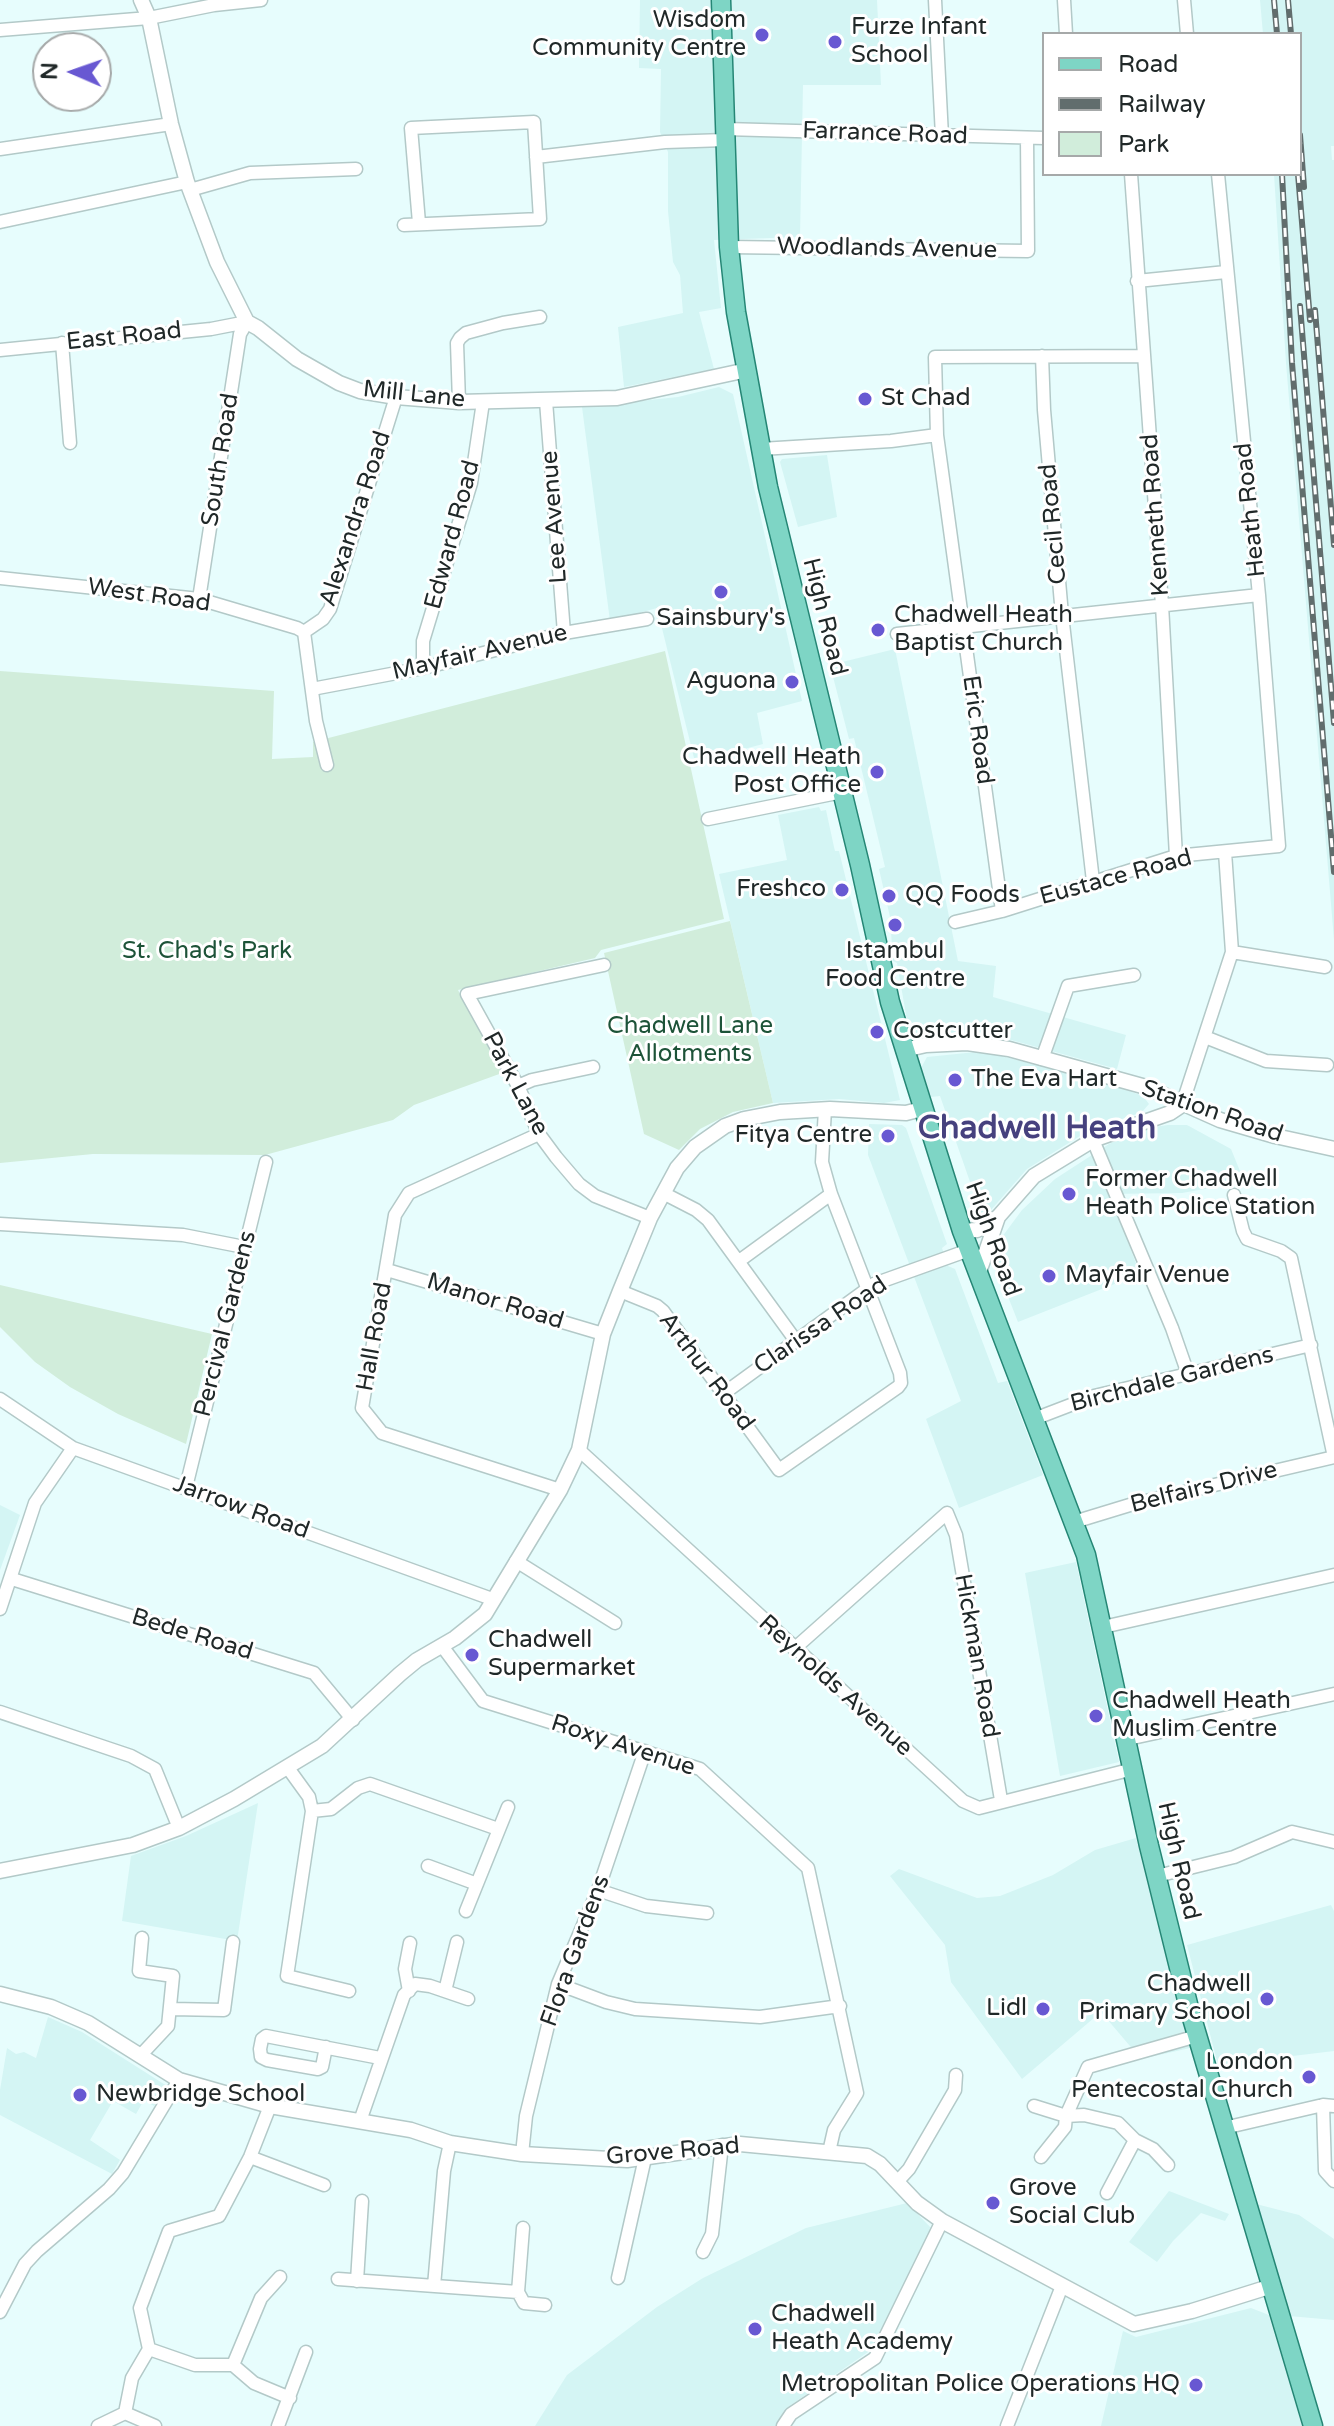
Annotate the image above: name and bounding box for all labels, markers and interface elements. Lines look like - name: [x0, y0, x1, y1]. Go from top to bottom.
- place label: Wisdom Community Centre: [532, 7, 746, 63]
- place label: Furze Infant School: [851, 14, 987, 70]
- marker: Wisdom Community Centre: [753, 26, 771, 44]
- north arrow: [32, 32, 112, 112]
- legend: [1042, 32, 1302, 176]
- marker: Furze Infant School: [826, 33, 844, 51]
- text: Road: [1118, 50, 1178, 79]
- text: N: [37, 62, 63, 81]
- text: Railway: [1118, 90, 1206, 119]
- street label: Farrance Road: [802, 117, 968, 151]
- text: Park: [1118, 130, 1169, 159]
- street label: Woodlands Avenue: [777, 233, 997, 265]
- street label: East Road: [65, 317, 183, 357]
- street label: Mill Lane: [361, 375, 467, 415]
- place label: St Chad: [881, 385, 971, 413]
- marker: St Chad: [856, 390, 874, 408]
- street label: South Road: [196, 391, 246, 529]
- street label: Alexandra Road: [314, 428, 398, 610]
- street label: Kenneth Road: [1136, 433, 1176, 597]
- street label: Heath Road: [1230, 441, 1272, 579]
- street label: Lee Avenue: [536, 450, 574, 584]
- street label: Edward Road: [419, 457, 487, 613]
- street label: Cecil Road: [1034, 462, 1074, 586]
- street label: High Road: [795, 555, 853, 679]
- street label: West Road: [86, 573, 212, 619]
- marker: Sainsbury's: [712, 583, 730, 601]
- place label: Chadwell Heath Baptist Church: [894, 602, 1073, 658]
- place label: Sainsbury's: [656, 605, 786, 633]
- street label: Mayfair Avenue: [390, 619, 570, 687]
- marker: Chadwell Heath Baptist Church: [869, 621, 887, 639]
- place label: Aguona: [686, 668, 776, 696]
- marker: Aguona: [783, 673, 801, 691]
- street label: Eric Road: [955, 674, 999, 786]
- place label: Chadwell Heath Post Office: [682, 744, 861, 800]
- marker: Chadwell Heath Post Office: [868, 763, 886, 781]
- street label: Eustace Road: [1037, 844, 1195, 912]
- place label: Freshco: [736, 876, 826, 904]
- marker: Freshco: [833, 881, 851, 899]
- place label: QQ Foods: [905, 882, 1020, 910]
- marker: QQ Foods: [880, 887, 898, 905]
- marker: Istambul Food Centre: [886, 916, 904, 934]
- park label: St. Chad's Park: [122, 938, 292, 966]
- place label: Istambul Food Centre: [825, 938, 965, 994]
- park label: Chadwell Lane Allotments: [607, 1013, 773, 1069]
- place label: Costcutter: [893, 1018, 1013, 1046]
- marker: Costcutter: [868, 1023, 886, 1041]
- street label: Park Lane: [476, 1027, 554, 1141]
- place label: The Eva Hart: [971, 1066, 1117, 1094]
- marker: The Eva Hart: [946, 1071, 964, 1089]
- street label: Station Road: [1138, 1074, 1286, 1150]
- district label: Chadwell Heath: [918, 1111, 1156, 1149]
- place label: Fitya Centre: [734, 1122, 872, 1150]
- marker: Fitya Centre: [879, 1127, 897, 1145]
- place label: Former Chadwell Heath Police Station: [1085, 1166, 1315, 1222]
- street label: High Road: [958, 1178, 1026, 1300]
- marker: Former Chadwell Heath Police Station: [1060, 1185, 1078, 1203]
- street label: Percival Gardens: [189, 1228, 263, 1420]
- place label: Mayfair Venue: [1065, 1262, 1230, 1290]
- marker: Mayfair Venue: [1040, 1267, 1058, 1285]
- street label: Manor Road: [423, 1268, 567, 1336]
- street label: Clarissa Road: [749, 1271, 893, 1381]
- street label: Hall Road: [351, 1280, 399, 1394]
- street label: Arthur Road: [652, 1307, 760, 1437]
- street label: Birchdale Gardens: [1067, 1341, 1277, 1419]
- street label: Belfairs Drive: [1128, 1456, 1280, 1520]
- street label: Jarrow Road: [169, 1470, 313, 1546]
- street label: Hickman Road: [947, 1572, 1005, 1740]
- street label: Bede Road: [128, 1603, 256, 1667]
- street label: Reynolds Avenue: [752, 1609, 918, 1763]
- place label: Chadwell Supermarket: [488, 1627, 635, 1683]
- marker: Chadwell Supermarket: [463, 1646, 481, 1664]
- place label: Chadwell Heath Muslim Centre: [1112, 1688, 1291, 1744]
- marker: Chadwell Heath Muslim Centre: [1087, 1707, 1105, 1725]
- street label: Roxy Avenue: [547, 1709, 699, 1783]
- street label: High Road: [1150, 1799, 1206, 1923]
- street label: Flora Gardens: [535, 1871, 617, 2031]
- place label: Chadwell Primary School: [1079, 1971, 1251, 2027]
- marker: Chadwell Primary School: [1258, 1990, 1276, 2008]
- place label: Lidl: [986, 1995, 1027, 2023]
- marker: Lidl: [1034, 2000, 1052, 2018]
- place label: London Pentecostal Church: [1071, 2049, 1293, 2105]
- marker: London Pentecostal Church: [1300, 2068, 1318, 2086]
- place label: Newbridge School: [96, 2081, 305, 2109]
- marker: Newbridge School: [71, 2086, 89, 2104]
- street label: Grove Road: [605, 2132, 741, 2172]
- place label: Grove Social Club: [1009, 2175, 1135, 2231]
- marker: Grove Social Club: [984, 2194, 1002, 2212]
- place label: Chadwell Heath Academy: [771, 2301, 953, 2357]
- marker: Chadwell Heath Academy: [746, 2320, 764, 2338]
- place label: Metropolitan Police Operations HQ: [781, 2371, 1180, 2399]
- marker: Metropolitan Police Operations HQ: [1187, 2376, 1205, 2394]

